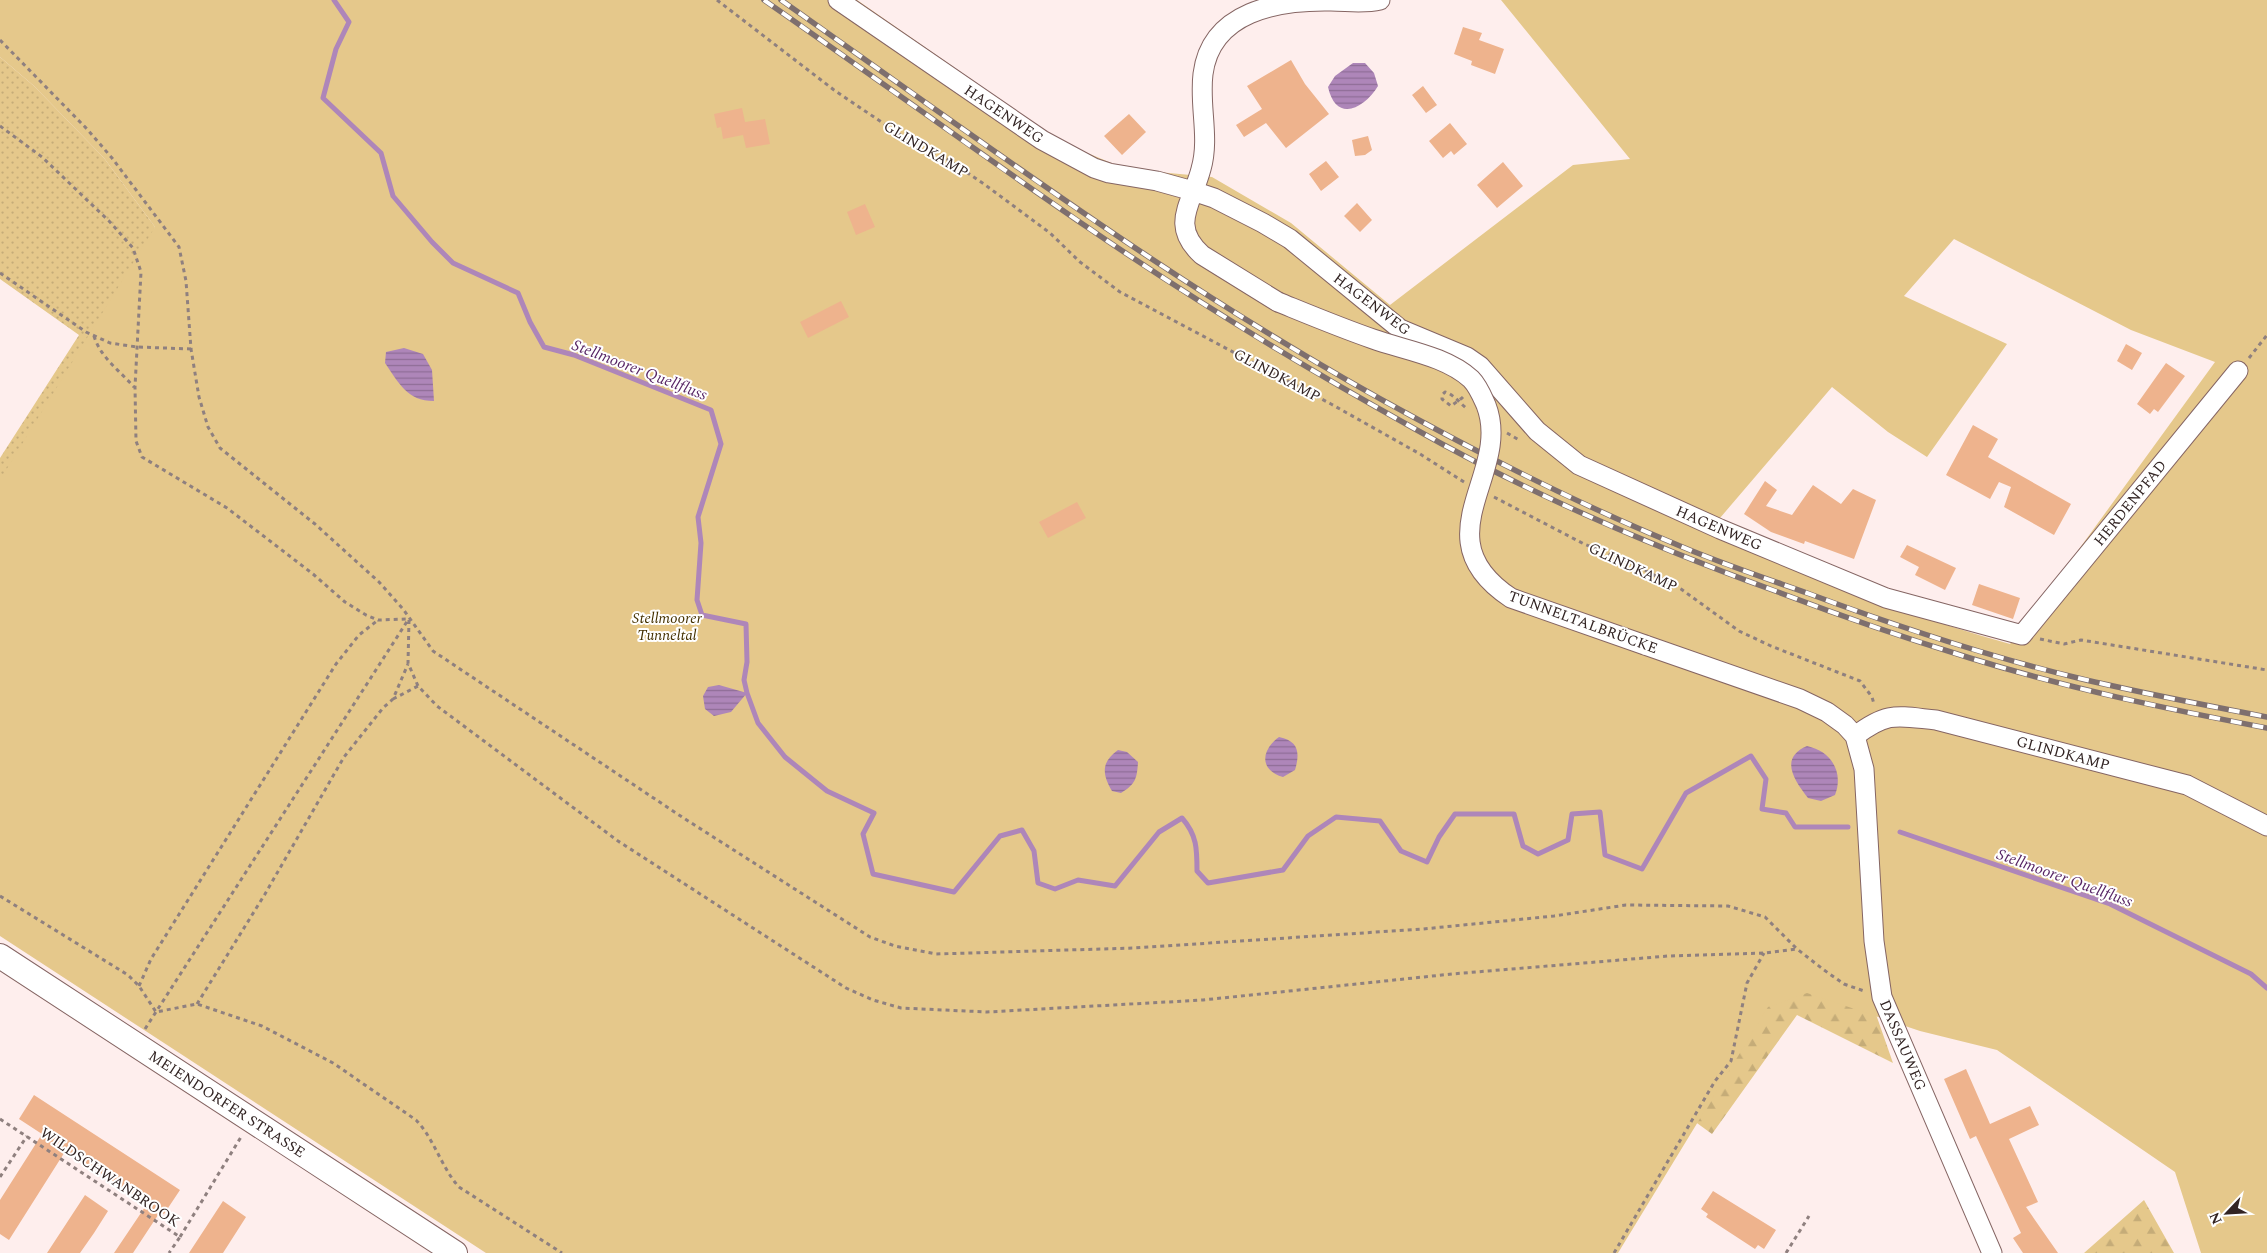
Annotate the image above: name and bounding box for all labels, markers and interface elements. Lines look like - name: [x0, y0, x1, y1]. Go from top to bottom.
- street label: HAGENWEG: [959, 79, 1048, 150]
- street label: GLINDKAMP: [879, 115, 973, 184]
- street label: HAGENWEG: [1328, 267, 1415, 341]
- water label: Stellmoorer Quellfluss: [569, 333, 711, 407]
- street label: GLINDKAMP: [1229, 343, 1324, 408]
- street label: HERDENPFAD: [2088, 455, 2172, 552]
- street label: HAGENWEG: [1672, 500, 1766, 557]
- street label: GLINDKAMP: [1585, 537, 1681, 598]
- street label: TUNNELTALBRÜCKE: [1505, 585, 1661, 660]
- park label: Stellmoorer Tunneltal: [632, 607, 703, 647]
- street label: GLINDKAMP: [2014, 730, 2112, 777]
- water label: Stellmoorer Quellfluss: [1993, 842, 2136, 914]
- street label: DASSAUWEG: [1873, 996, 1932, 1094]
- street label: MEIENDORFER STRASSE: [144, 1045, 310, 1164]
- street label: WILDSCHWANBROOK: [35, 1122, 185, 1233]
- north arrow: [2202, 1188, 2252, 1238]
- text: N: [2204, 1209, 2228, 1228]

